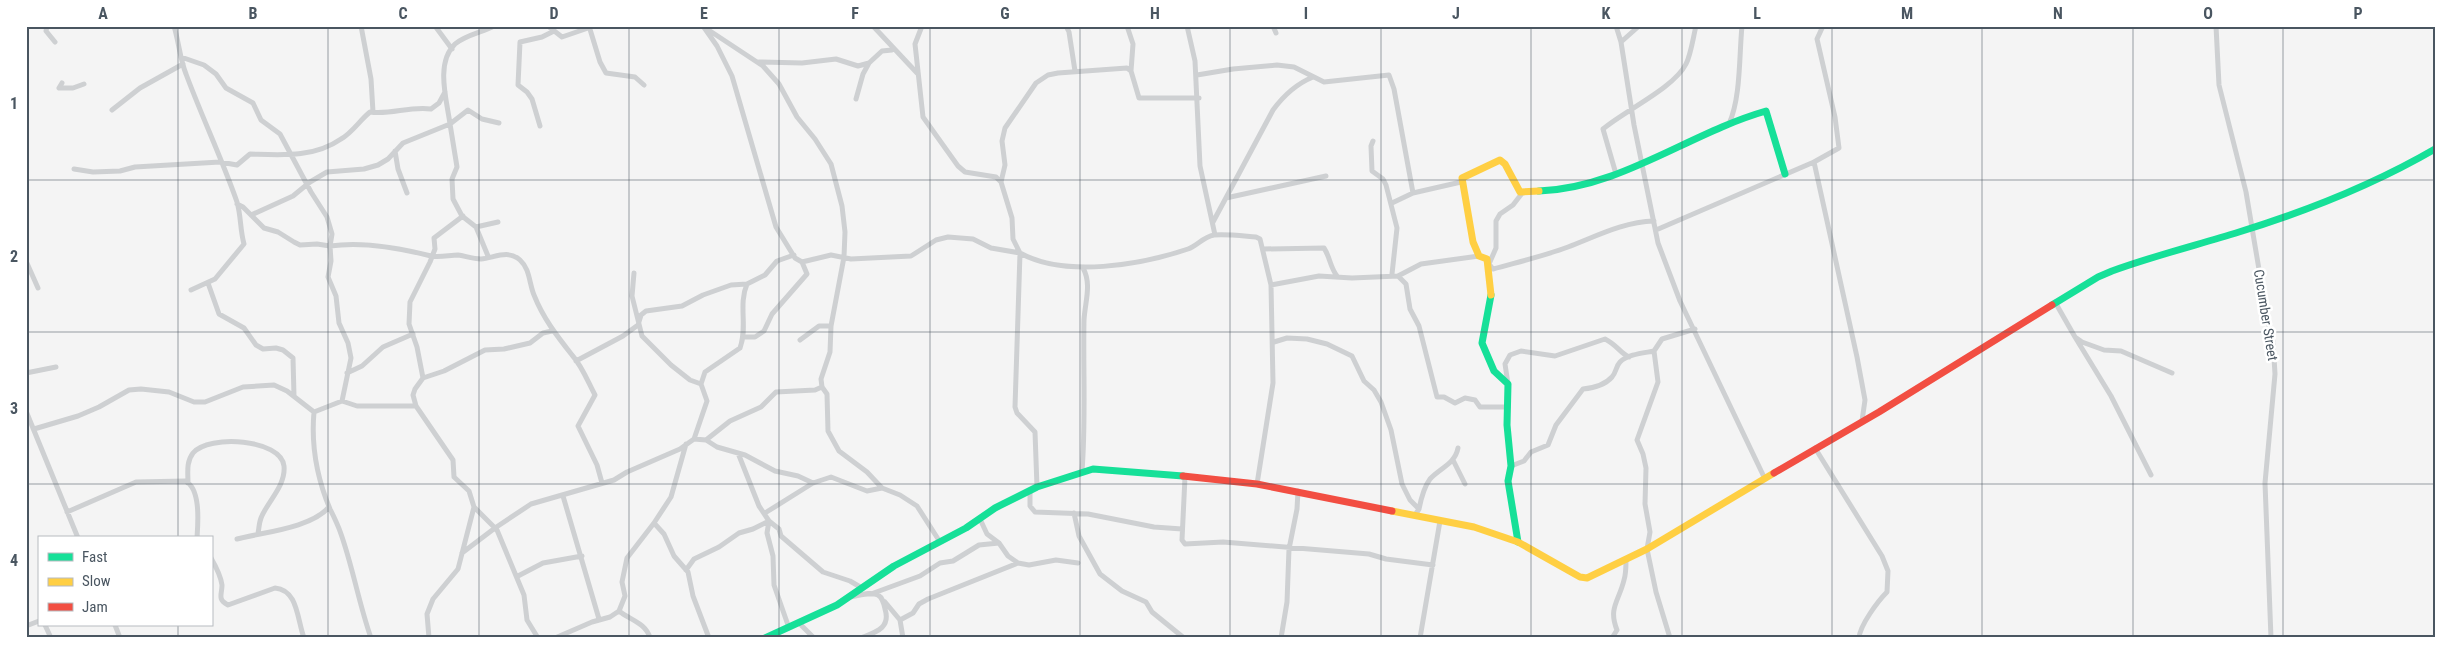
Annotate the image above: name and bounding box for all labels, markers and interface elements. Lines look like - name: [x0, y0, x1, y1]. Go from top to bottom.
- text: A: [98, 4, 108, 23]
- text: B: [249, 4, 258, 23]
- text: C: [398, 4, 408, 23]
- text: D: [549, 4, 559, 23]
- text: E: [700, 4, 708, 23]
- text: F: [851, 4, 859, 23]
- text: G: [1000, 4, 1010, 23]
- text: H: [1150, 4, 1160, 23]
- text: I: [1304, 4, 1308, 23]
- text: J: [1452, 4, 1460, 23]
- text: K: [1602, 4, 1611, 23]
- text: L: [1753, 4, 1761, 23]
- text: M: [1901, 4, 1913, 23]
- text: N: [2053, 4, 2063, 23]
- text: O: [2203, 4, 2213, 23]
- text: P: [2353, 4, 2363, 23]
- text: 1: [10, 94, 18, 113]
- text: 2: [10, 247, 18, 266]
- street label: Cucumber Street: [2251, 268, 2281, 362]
- text: 3: [10, 399, 18, 418]
- legend: [38, 536, 212, 626]
- text: Fast: [82, 548, 107, 566]
- text: 4: [10, 551, 18, 570]
- text: Slow: [82, 572, 111, 590]
- text: Jam: [82, 598, 108, 616]

